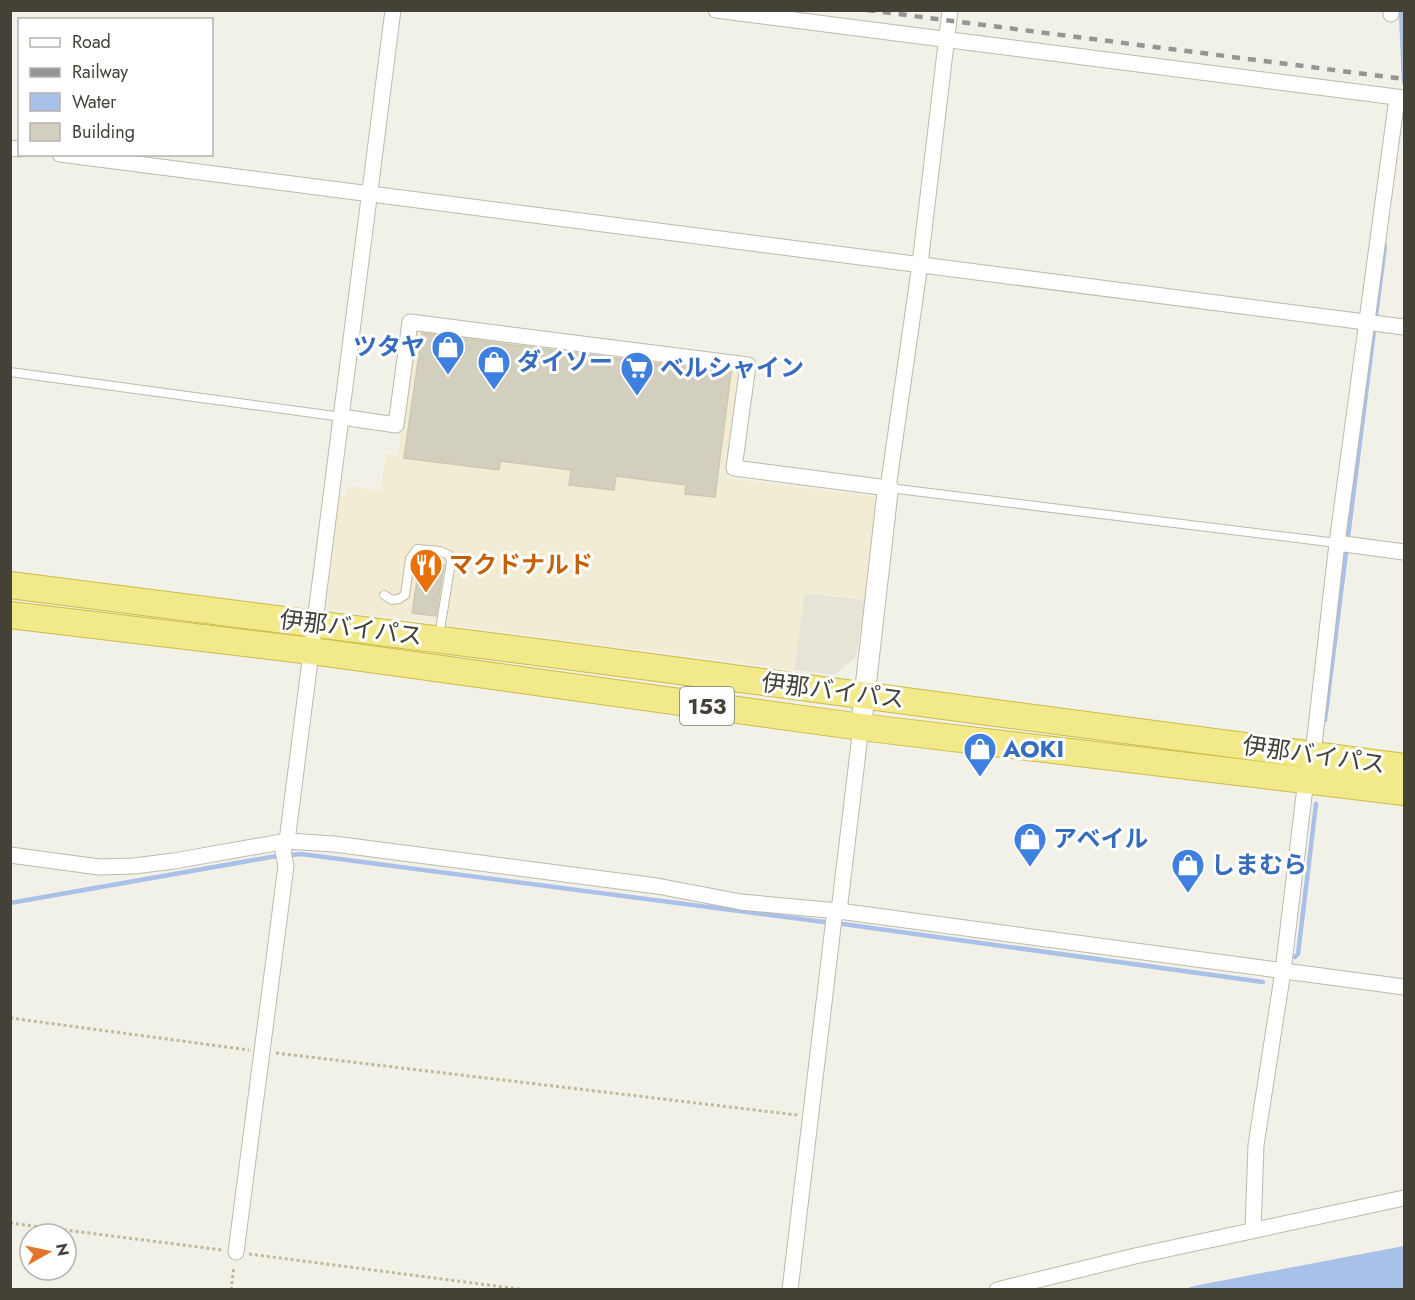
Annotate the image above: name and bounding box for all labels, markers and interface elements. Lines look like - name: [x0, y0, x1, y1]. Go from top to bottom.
- legend: [18, 18, 213, 156]
- text: Road: [72, 29, 111, 55]
- text: Railway: [72, 59, 128, 85]
- text: Water: [72, 89, 117, 115]
- text: Building: [72, 119, 135, 145]
- place label: ツタヤ: [353, 329, 425, 364]
- shop icon: ツタヤ: [430, 329, 466, 376]
- shop icon: ダイソー: [476, 344, 512, 391]
- place label: ダイソー: [517, 344, 613, 379]
- supermarket icon: ベルシャイン: [619, 350, 655, 397]
- place label: ベルシャイン: [660, 350, 804, 385]
- restaurant icon: マクドナルド: [408, 547, 444, 594]
- place label: マクドナルド: [449, 547, 593, 582]
- street label: 伊那バイパス: [278, 601, 424, 654]
- street label: 伊那バイパス: [760, 664, 906, 717]
- road number: 153: [680, 687, 734, 725]
- street label: 伊那バイパス: [1241, 727, 1388, 782]
- shop icon: AOKI: [962, 731, 998, 778]
- place label: AOKI: [1002, 731, 1064, 766]
- shop icon: アベイル: [1012, 821, 1048, 868]
- place label: アベイル: [1053, 821, 1149, 856]
- shop icon: しまむら: [1170, 847, 1206, 894]
- place label: しまむら: [1211, 847, 1307, 882]
- north arrow: [18, 1222, 78, 1282]
- text: N: [50, 1242, 75, 1258]

